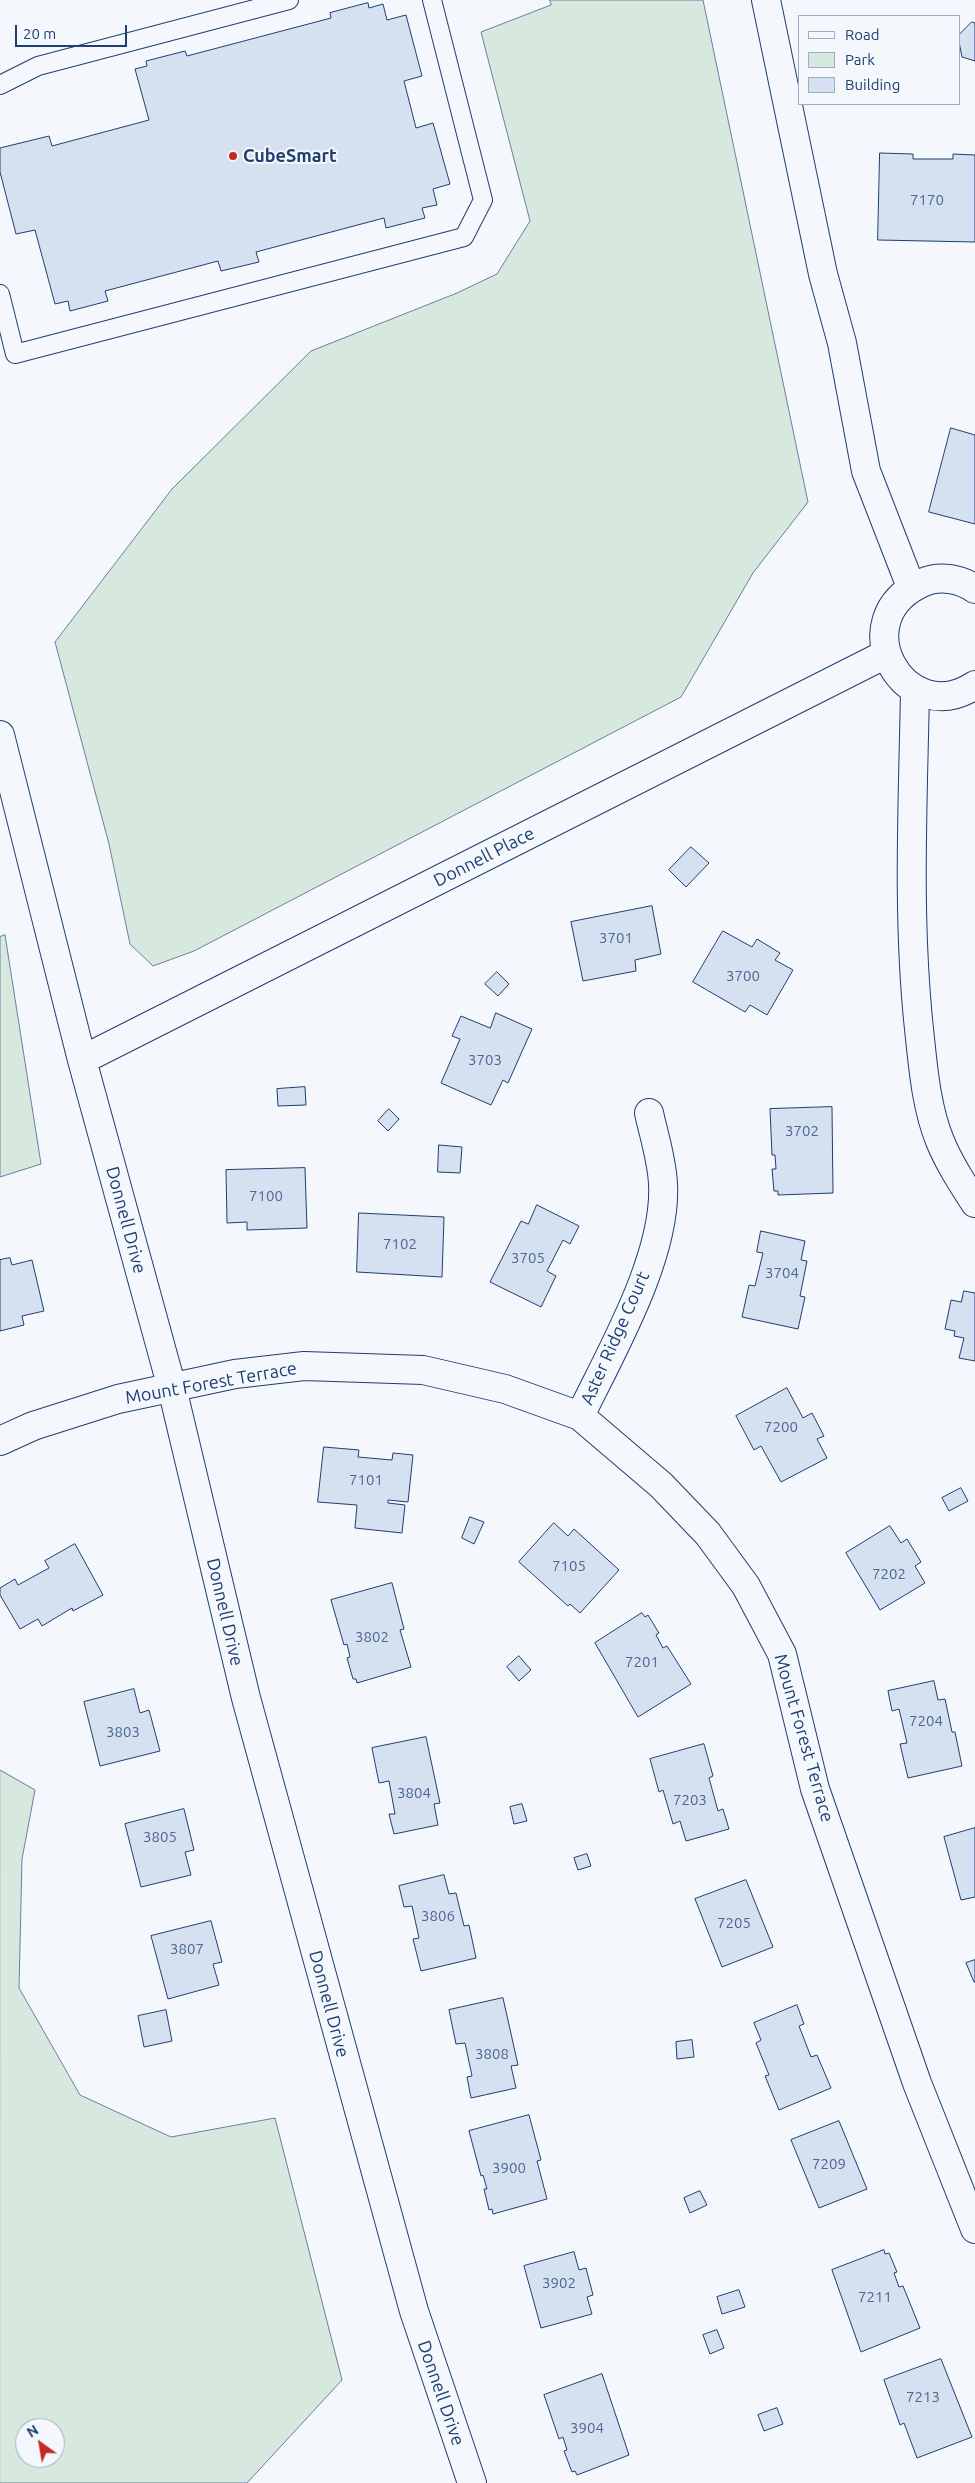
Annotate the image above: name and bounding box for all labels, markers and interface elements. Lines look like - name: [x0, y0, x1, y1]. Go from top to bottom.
- scale bar: [18, 15, 130, 47]
- legend: [798, 15, 960, 105]
- text: 20 m: [23, 25, 56, 42]
- text: Road: [845, 26, 880, 43]
- text: Park: [845, 51, 875, 68]
- text: Building: [845, 76, 900, 93]
- place label: CubeSmart: [243, 145, 337, 167]
- marker: CubeSmart: [227, 150, 239, 162]
- house number: 7170: [910, 191, 944, 209]
- street label: Donnell Place: [430, 822, 538, 892]
- house number: 3701: [599, 929, 633, 947]
- house number: 3700: [726, 967, 760, 985]
- house number: 3703: [468, 1051, 502, 1069]
- house number: 3702: [785, 1122, 819, 1140]
- street label: Donnell Drive: [101, 1164, 151, 1276]
- house number: 7100: [249, 1187, 283, 1205]
- house number: 7102: [383, 1235, 417, 1253]
- house number: 3705: [511, 1249, 545, 1267]
- house number: 3704: [765, 1264, 799, 1282]
- street label: Aster Ridge Court: [576, 1268, 654, 1408]
- street label: Mount Forest Terrace: [124, 1357, 298, 1409]
- house number: 7200: [764, 1418, 798, 1436]
- house number: 7101: [349, 1471, 383, 1489]
- street label: Donnell Drive: [202, 1556, 248, 1668]
- house number: 7105: [552, 1557, 586, 1575]
- house number: 7202: [872, 1565, 906, 1583]
- house number: 3802: [355, 1628, 389, 1646]
- street label: Mount Forest Terrace: [770, 1651, 838, 1825]
- house number: 7201: [625, 1653, 659, 1671]
- house number: 7204: [909, 1712, 943, 1730]
- house number: 3803: [106, 1723, 140, 1741]
- house number: 3804: [397, 1784, 431, 1802]
- house number: 7203: [673, 1791, 707, 1809]
- house number: 3805: [143, 1828, 177, 1846]
- house number: 3806: [421, 1907, 455, 1925]
- house number: 7205: [717, 1914, 751, 1932]
- house number: 3807: [170, 1940, 204, 1958]
- street label: Donnell Drive: [304, 1948, 354, 2060]
- house number: 3808: [475, 2045, 509, 2063]
- house number: 7209: [812, 2155, 846, 2173]
- house number: 3900: [492, 2159, 526, 2177]
- house number: 3902: [542, 2274, 576, 2292]
- house number: 7211: [858, 2288, 892, 2306]
- street label: Donnell Drive: [413, 2338, 469, 2448]
- house number: 7213: [906, 2388, 940, 2406]
- north arrow: [15, 2418, 65, 2468]
- house number: 3904: [570, 2419, 604, 2437]
- text: N: [24, 2422, 41, 2441]

